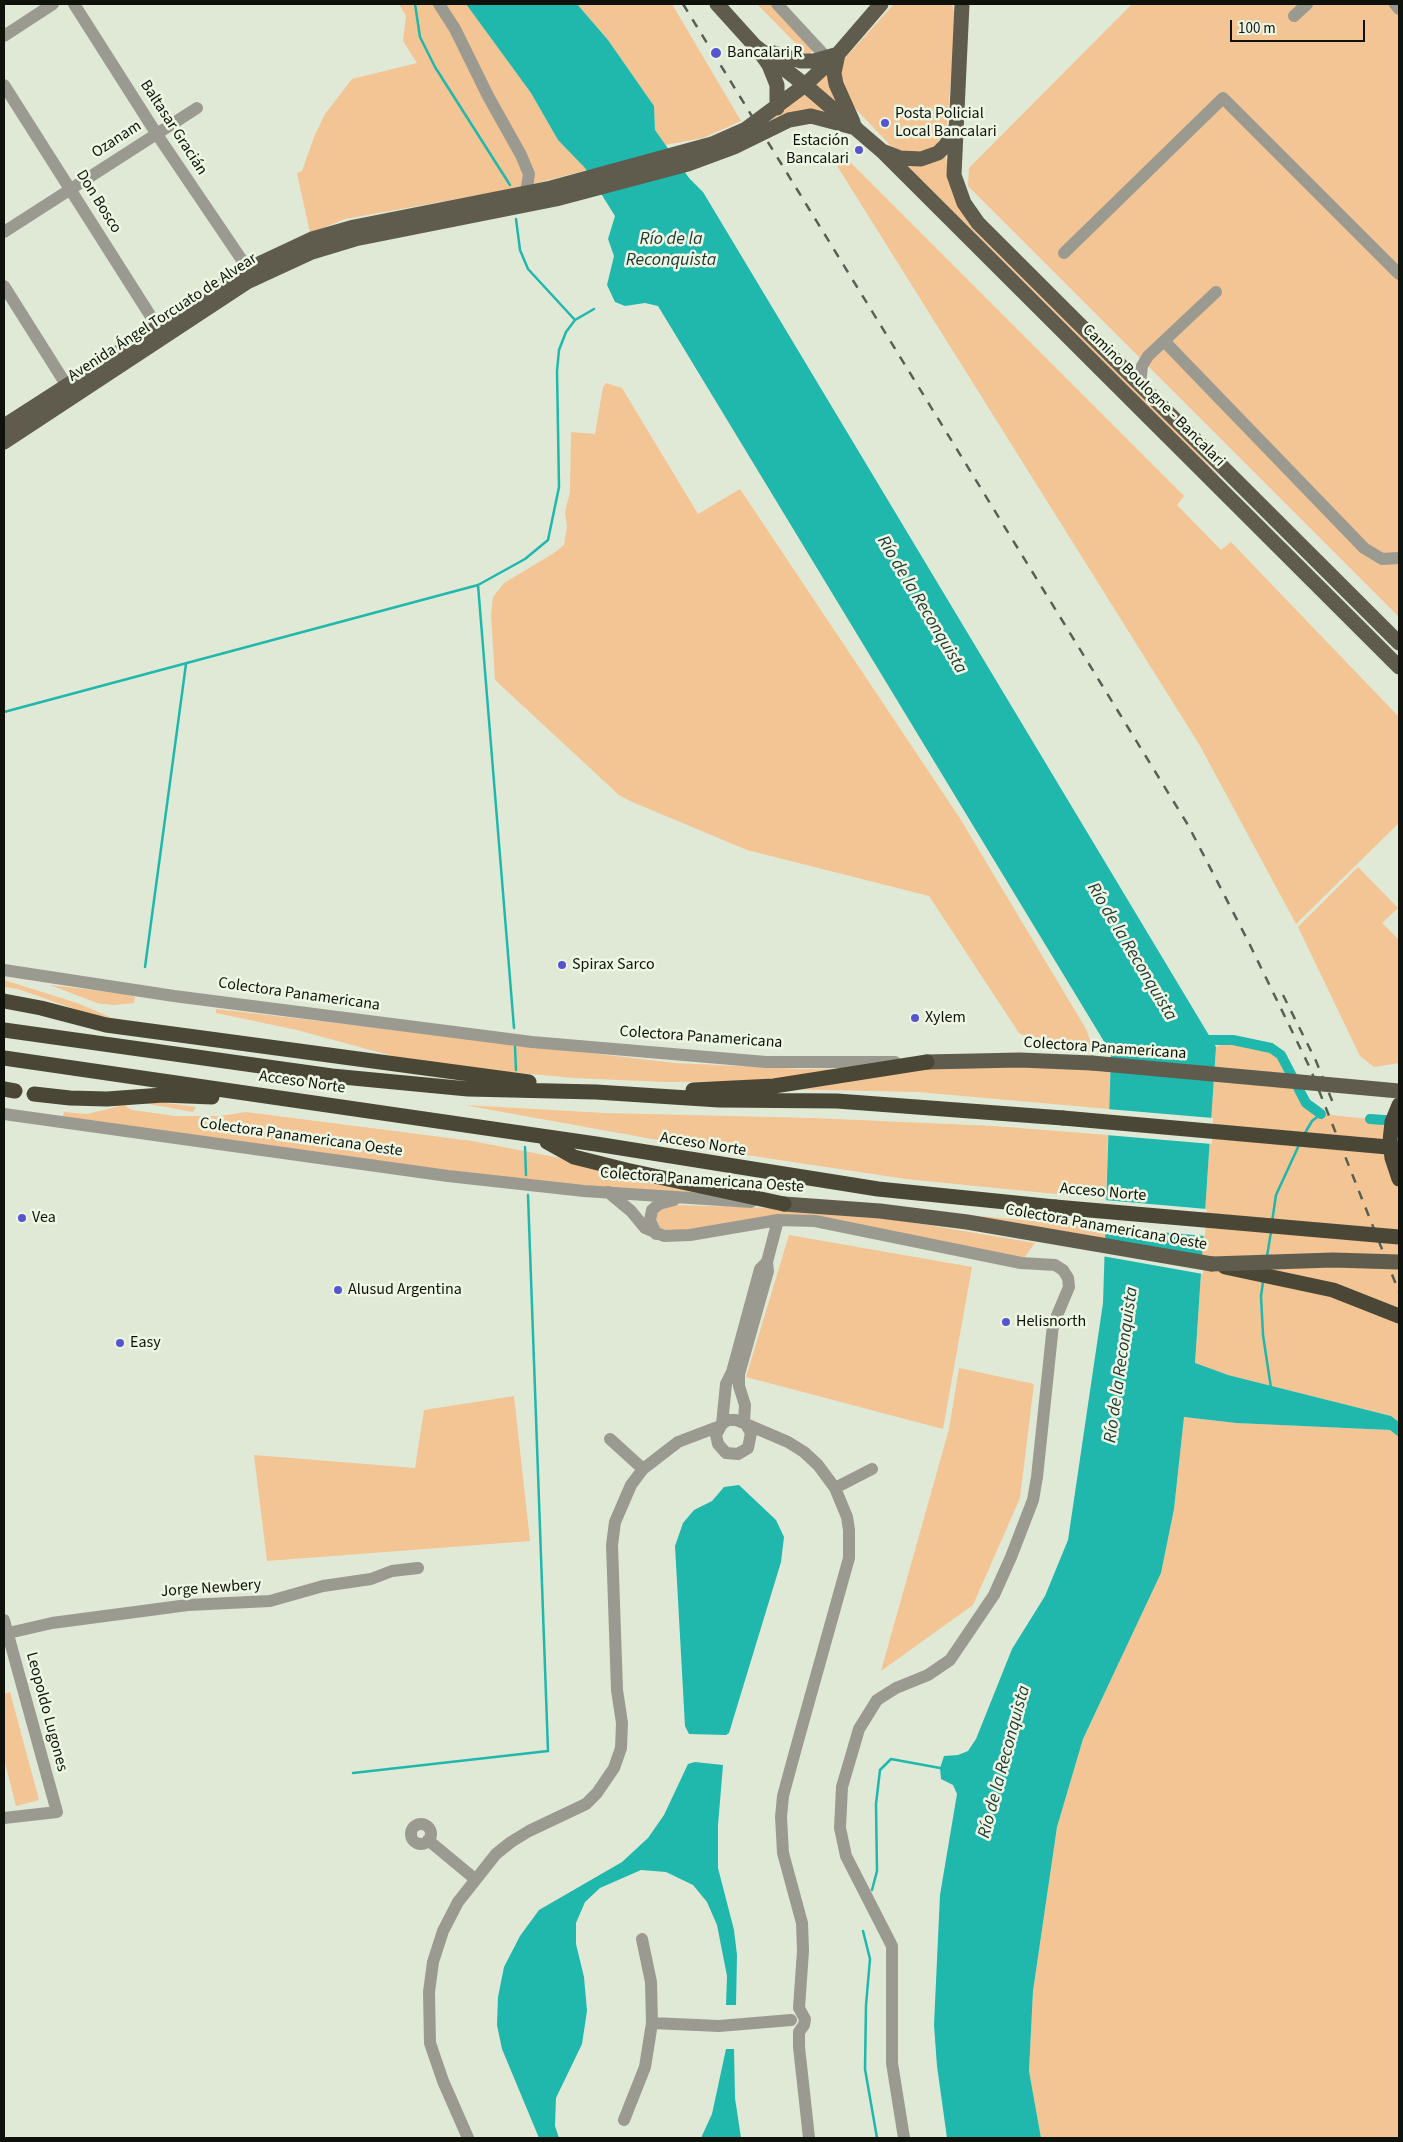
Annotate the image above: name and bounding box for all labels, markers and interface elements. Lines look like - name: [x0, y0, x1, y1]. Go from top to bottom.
- scale bar: [1233, 10, 1368, 42]
- text: 100 m: [1238, 18, 1276, 39]
- place label: Bancalari R: [727, 43, 802, 63]
- marker: Bancalari R: [709, 46, 723, 60]
- street label: Baltasar Gracián: [135, 77, 211, 179]
- place label: Posta Policial Local Bancalari: [895, 104, 997, 142]
- street label: Ozanam: [89, 117, 145, 163]
- marker: Posta Policial Local Bancalari: [879, 117, 891, 129]
- place label: Estación Bancalari: [786, 131, 849, 169]
- marker: Estación Bancalari: [853, 144, 865, 156]
- street label: Don Bosco: [71, 167, 125, 237]
- water label: Río de la Reconquista: [626, 229, 716, 272]
- street label: Avenida Ángel Torcuato de Alvear: [65, 250, 261, 386]
- street label: Camino Boulogne - Bancalari: [1078, 321, 1228, 471]
- water label: Río de la Reconquista: [871, 532, 971, 678]
- water label: Río de la Reconquista: [1081, 879, 1181, 1025]
- place label: Spirax Sarco: [572, 955, 655, 975]
- marker: Spirax Sarco: [556, 959, 568, 971]
- street label: Colectora Panamericana: [217, 974, 381, 1016]
- place label: Xylem: [925, 1008, 966, 1028]
- marker: Xylem: [909, 1012, 921, 1024]
- street label: Colectora Panamericana: [619, 1023, 783, 1053]
- street label: Colectora Panamericana: [1023, 1034, 1187, 1064]
- street label: Acceso Norte: [258, 1067, 346, 1099]
- street label: Colectora Panamericana Oeste: [198, 1114, 404, 1162]
- street label: Acceso Norte: [659, 1129, 747, 1161]
- street label: Colectora Panamericana Oeste: [599, 1164, 805, 1198]
- street label: Acceso Norte: [1059, 1180, 1147, 1206]
- street label: Colectora Panamericana Oeste: [1004, 1201, 1208, 1255]
- place label: Vea: [32, 1208, 56, 1228]
- marker: Vea: [16, 1212, 28, 1224]
- place label: Alusud Argentina: [348, 1280, 462, 1300]
- marker: Alusud Argentina: [332, 1284, 344, 1296]
- water label: Río de la Reconquista: [1100, 1286, 1144, 1444]
- place label: Helisnorth: [1016, 1312, 1086, 1332]
- marker: Helisnorth: [1000, 1316, 1012, 1328]
- place label: Easy: [130, 1333, 161, 1353]
- marker: Easy: [114, 1337, 126, 1349]
- street label: Jorge Newbery: [160, 1576, 262, 1602]
- street label: Leopoldo Lugones: [21, 1650, 71, 1774]
- water label: Río de la Reconquista: [974, 1683, 1036, 1841]

